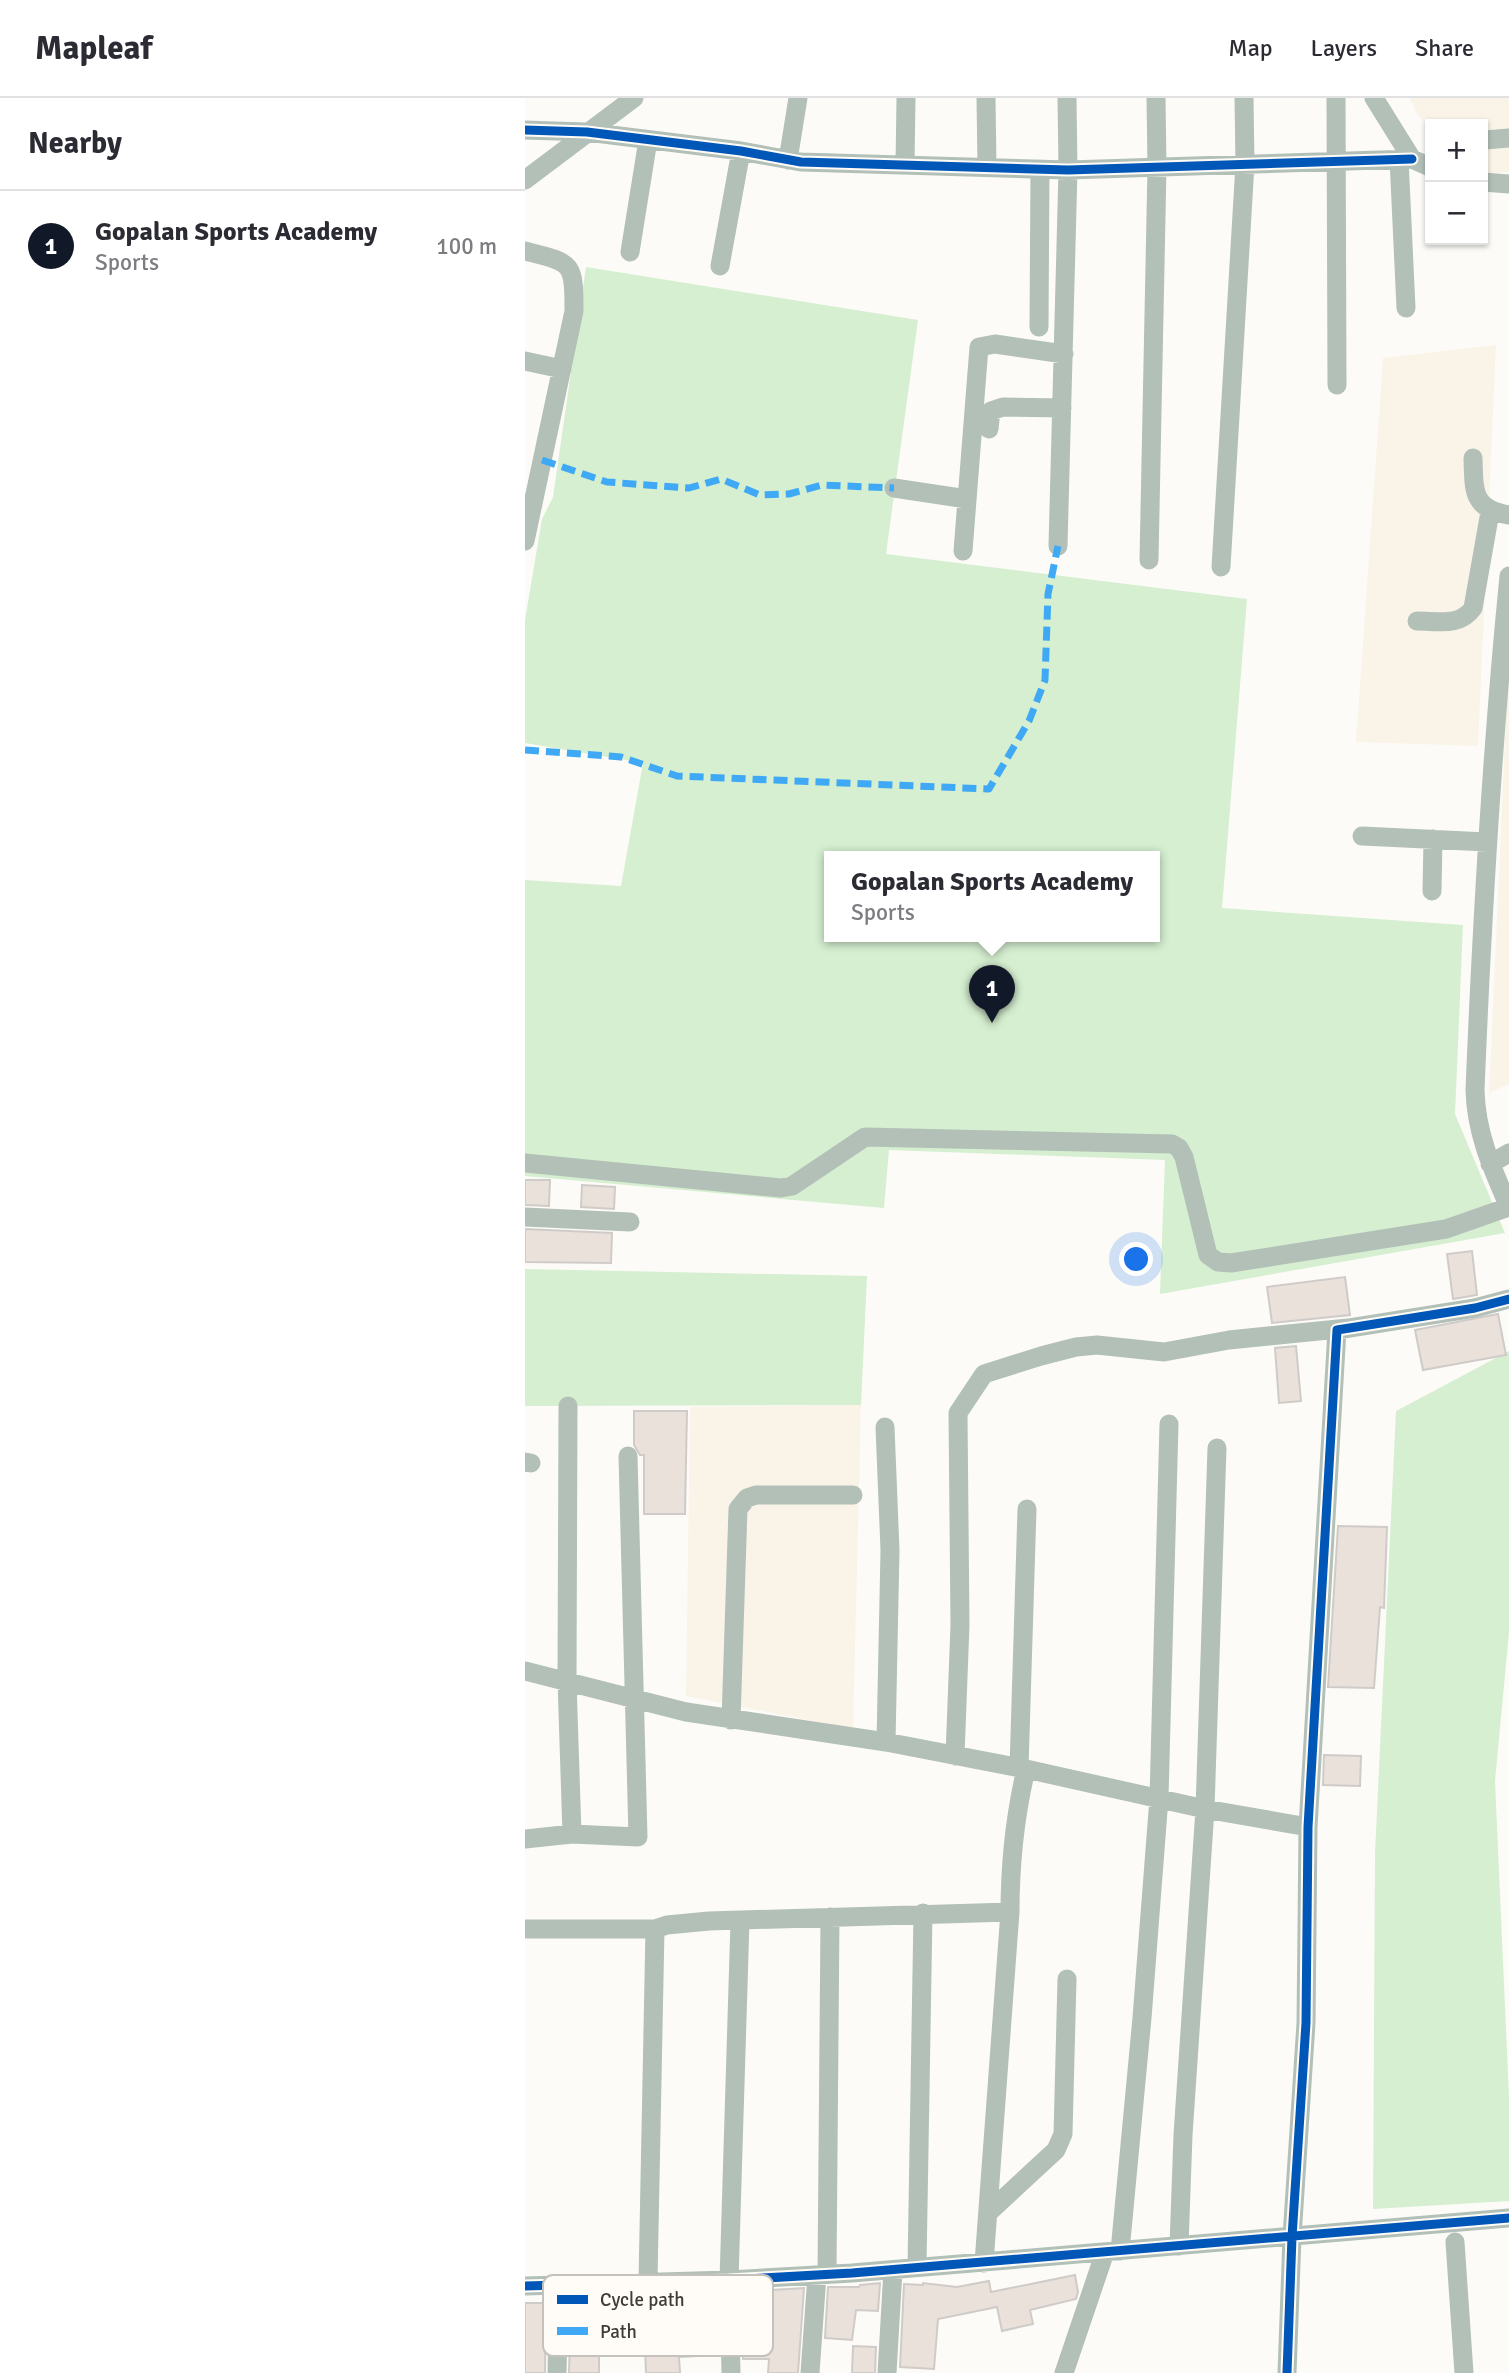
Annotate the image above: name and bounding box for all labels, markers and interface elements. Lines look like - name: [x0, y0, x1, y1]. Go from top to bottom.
- text: Mapleaf: [35, 28, 152, 69]
- text: Map: [1228, 33, 1273, 63]
- text: Layers: [1311, 33, 1377, 63]
- text: Share: [1415, 33, 1474, 63]
- map controls: [1425, 119, 1488, 245]
- button: +: [1425, 119, 1488, 182]
- text: Nearby: [28, 125, 122, 162]
- button: −: [1425, 182, 1488, 245]
- text: Gopalan Sports Academy: [95, 216, 377, 248]
- text: 1: [45, 232, 57, 261]
- text: 100 m: [436, 232, 497, 261]
- text: Sports: [95, 248, 159, 277]
- popup: [824, 851, 1160, 942]
- text: Gopalan Sports Academy: [851, 866, 1133, 898]
- text: Sports: [851, 898, 915, 927]
- pin: 1: [969, 965, 1015, 1023]
- your location: [1119, 1242, 1153, 1276]
- legend: [543, 2275, 773, 2356]
- text: Cycle path: [600, 2288, 685, 2312]
- text: Path: [600, 2320, 637, 2344]

